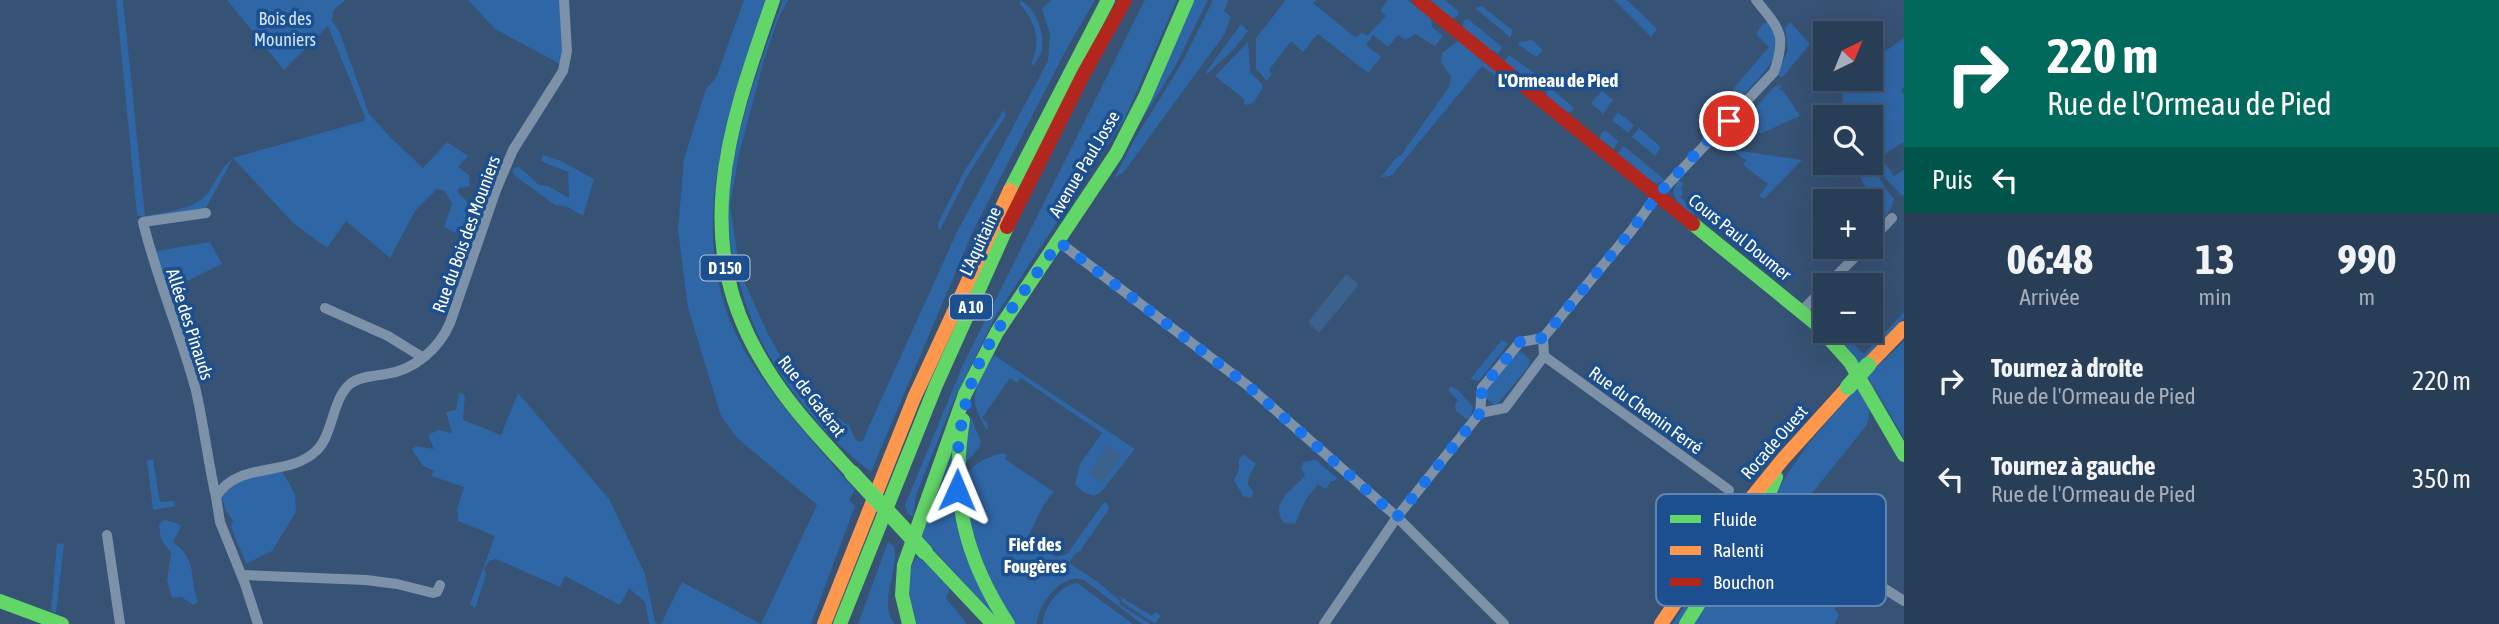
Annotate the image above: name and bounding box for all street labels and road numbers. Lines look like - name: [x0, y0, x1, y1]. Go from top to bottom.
- street label: Avenue Paul Josse: [1044, 107, 1124, 221]
- street label: Rue du Bois des Mouniers: [428, 153, 504, 315]
- street label: Cours Paul Doumer: [1684, 189, 1796, 285]
- street label: L'Aquitaine: [955, 203, 1005, 279]
- road number: D 150: [700, 256, 750, 280]
- street label: Allée des Pinauds: [162, 266, 218, 382]
- road number: A 10: [950, 294, 992, 320]
- street label: Rue de Gatérat: [774, 351, 850, 441]
- street label: Rue du Chemin Ferré: [1585, 362, 1707, 458]
- street label: Rocade Ouest: [1736, 401, 1812, 483]

